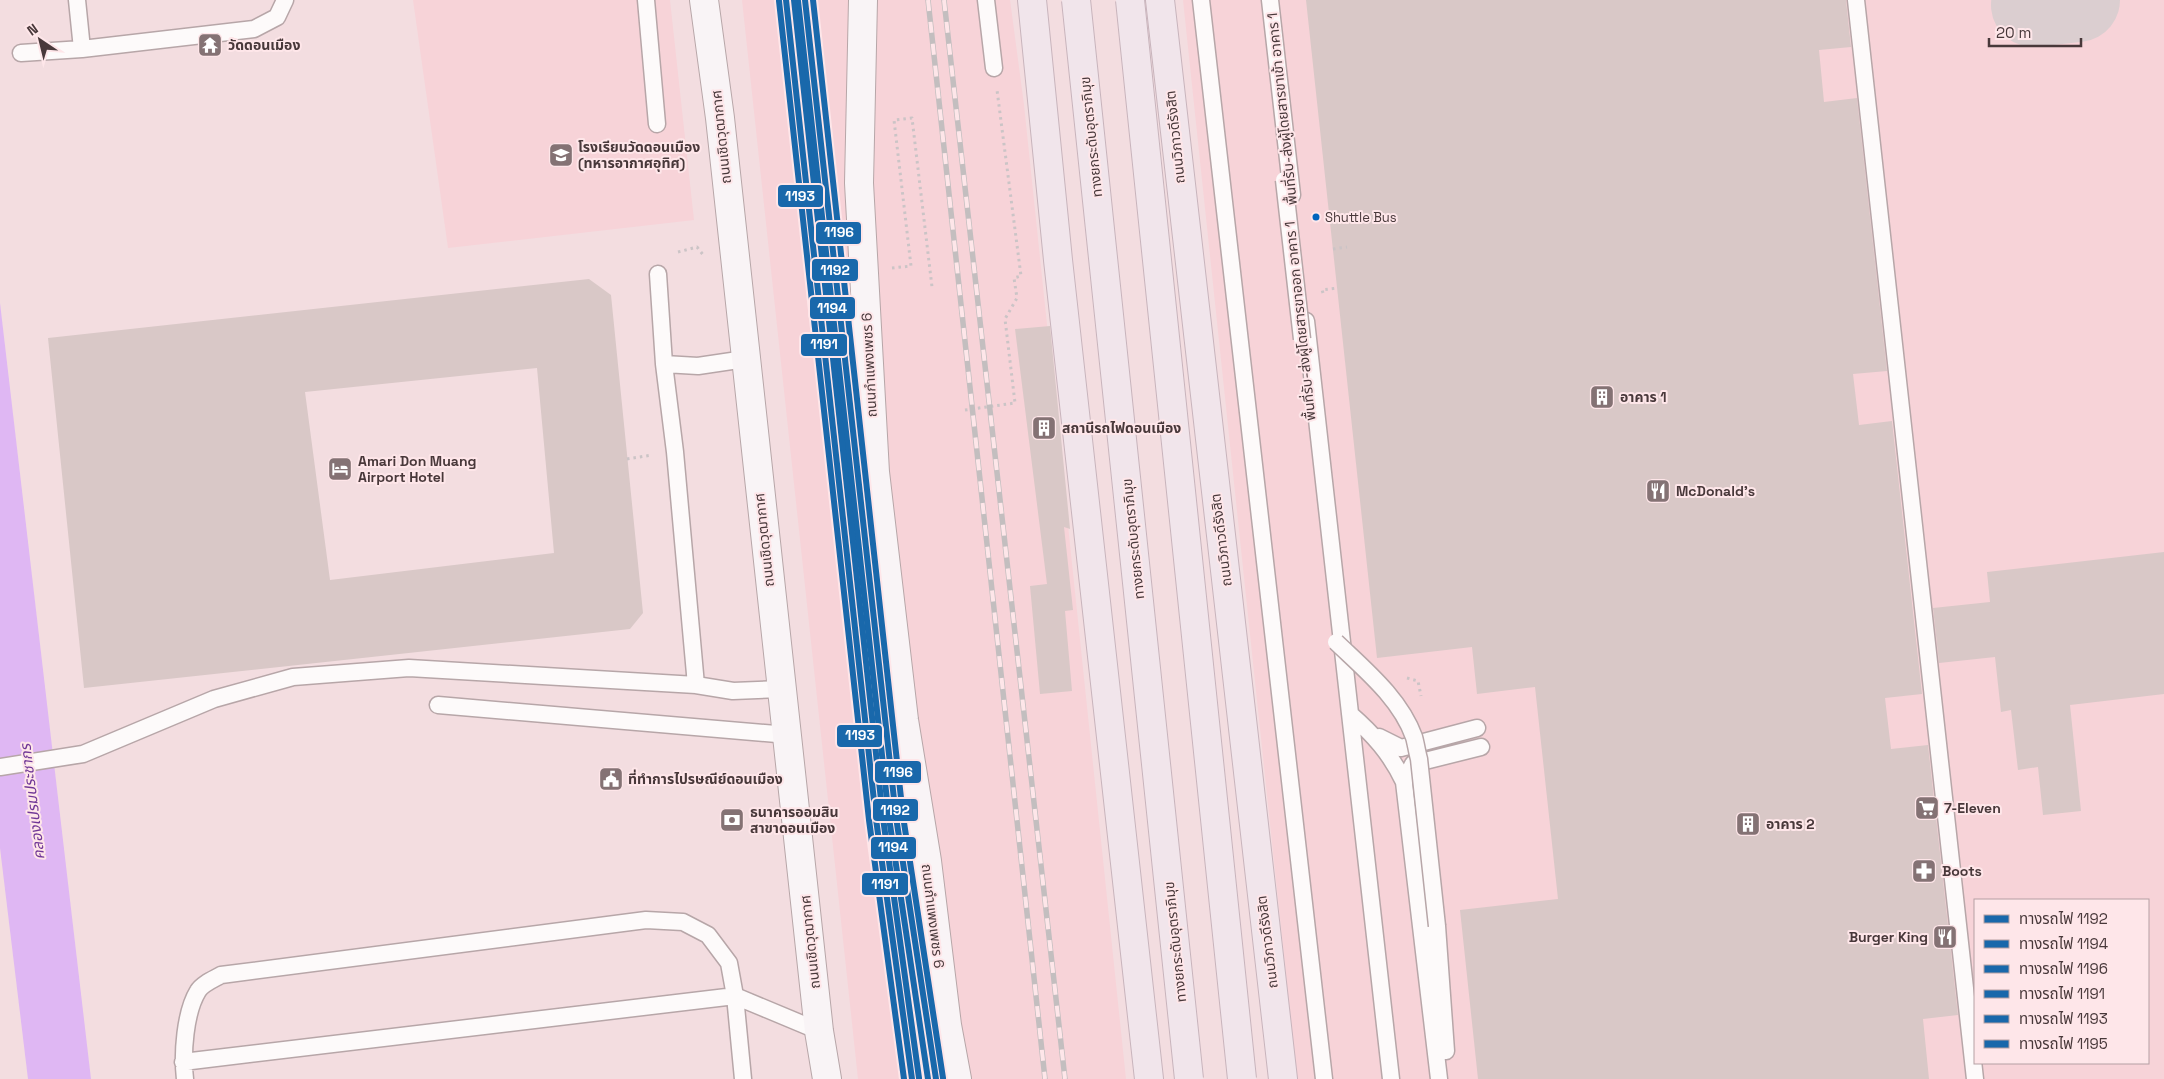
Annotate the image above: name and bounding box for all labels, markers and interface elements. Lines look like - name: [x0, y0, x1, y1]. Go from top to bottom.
- street label: พื้นที่รับ-ส่งผู้โดยสารขาเข้า อาคาร 1: [1262, 12, 1301, 206]
- north arrow: [15, 15, 65, 65]
- scale bar: [1989, 15, 2082, 47]
- text: N: [24, 19, 42, 39]
- text: 20 m: [1996, 23, 2031, 42]
- temple icon: วัดดอนเมือง: [197, 32, 223, 58]
- place label: วัดดอนเมือง: [228, 36, 300, 54]
- street label: ทางยกระดับอุตราภิมุข: [1076, 76, 1106, 198]
- street label: ถนนเชิดวุฒากาศ: [707, 89, 735, 185]
- street label: ถนนวิภาวดีรังสิต: [1161, 90, 1189, 184]
- place label: โรงเรียนวัดดอนเมือง (ทหารอากาศอุทิศ): [578, 138, 700, 172]
- school or university icon: โรงเรียนวัดดอนเมือง (ทหารอากาศอุทิศ): [548, 142, 574, 168]
- line badge: 1193: [777, 184, 824, 208]
- text: 1193: [785, 187, 815, 205]
- place label: Shuttle Bus: [1325, 209, 1397, 226]
- marker: Shuttle Bus: [1311, 212, 1321, 222]
- street label: พื้นที่รับ-ส่งผู้โดยสารขาออก อาคาร 1: [1280, 220, 1319, 422]
- line badge: 1196: [815, 221, 862, 245]
- text: 1196: [824, 223, 854, 241]
- line badge: 1192: [811, 258, 859, 282]
- text: 1192: [820, 261, 850, 279]
- line badge: 1194: [809, 296, 856, 320]
- text: 1194: [817, 299, 847, 317]
- street label: ถนนกำแพงเพชร 6: [857, 312, 881, 418]
- line badge: 1191: [800, 333, 848, 357]
- text: 1191: [810, 335, 838, 353]
- building icon: อาคาร 1: [1589, 384, 1615, 410]
- place label: อาคาร 1: [1620, 388, 1667, 406]
- building icon: สถานีรถไฟดอนเมือง: [1031, 415, 1057, 441]
- place label: สถานีรถไฟดอนเมือง: [1062, 419, 1181, 437]
- place label: Amari Don Muang Airport Hotel: [358, 452, 476, 486]
- hotel icon: Amari Don Muang Airport Hotel: [327, 456, 353, 482]
- street label: ทางยกระดับอุตราภิมุข: [1118, 478, 1148, 600]
- restaurant icon: McDonald's: [1645, 478, 1671, 504]
- place label: McDonald's: [1676, 482, 1755, 500]
- street label: ถนนเชิดวุฒากาศ: [750, 492, 778, 588]
- street label: ถนนวิภาวดีรังสิต: [1206, 493, 1236, 587]
- line badge: 1193: [836, 724, 883, 748]
- text: 1193: [845, 726, 875, 744]
- water label: คลองเปรมประชากร: [15, 741, 49, 861]
- line badge: 1196: [874, 760, 922, 784]
- text: 1196: [883, 763, 913, 781]
- public building icon: ที่ทำการไปรษณีย์ดอนเมือง: [598, 766, 624, 792]
- place label: ที่ทำการไปรษณีย์ดอนเมือง: [628, 769, 783, 788]
- supermarket icon: 7-Eleven: [1914, 795, 1940, 821]
- line badge: 1192: [872, 798, 919, 822]
- place label: 7-Eleven: [1944, 799, 2001, 817]
- text: 1192: [880, 801, 910, 819]
- place label: ธนาคารออมสิน สาขาดอนเมือง: [750, 803, 838, 837]
- bank icon: ธนาคารออมสิน สาขาดอนเมือง: [719, 807, 745, 833]
- building icon: อาคาร 2: [1735, 811, 1761, 837]
- place label: อาคาร 2: [1766, 815, 1815, 833]
- line badge: 1194: [870, 836, 917, 860]
- text: 1194: [878, 838, 908, 856]
- pharmacy icon: Boots: [1911, 858, 1937, 884]
- place label: Boots: [1942, 862, 1982, 880]
- street label: ถนนกำแพงเพชร 6: [918, 863, 948, 969]
- line badge: 1191: [861, 872, 909, 896]
- text: 1191: [871, 875, 899, 893]
- street label: ทางยกระดับอุตราภิมุข: [1160, 881, 1190, 1003]
- street label: ถนนเชิดวุฒากาศ: [796, 894, 824, 990]
- street label: ถนนวิภาวดีรังสิต: [1252, 895, 1282, 989]
- legend: [1974, 899, 2149, 1064]
- text: ทางรถไฟ 1192: [2019, 909, 2108, 928]
- restaurant icon: Burger King: [1932, 924, 1958, 950]
- place label: Burger King: [1849, 928, 1928, 946]
- text: ทางรถไฟ 1194: [2019, 934, 2108, 953]
- text: ทางรถไฟ 1196: [2019, 959, 2108, 978]
- text: ทางรถไฟ 1191: [2019, 984, 2105, 1003]
- text: ทางรถไฟ 1193: [2019, 1009, 2108, 1028]
- text: ทางรถไฟ 1195: [2019, 1034, 2108, 1053]

